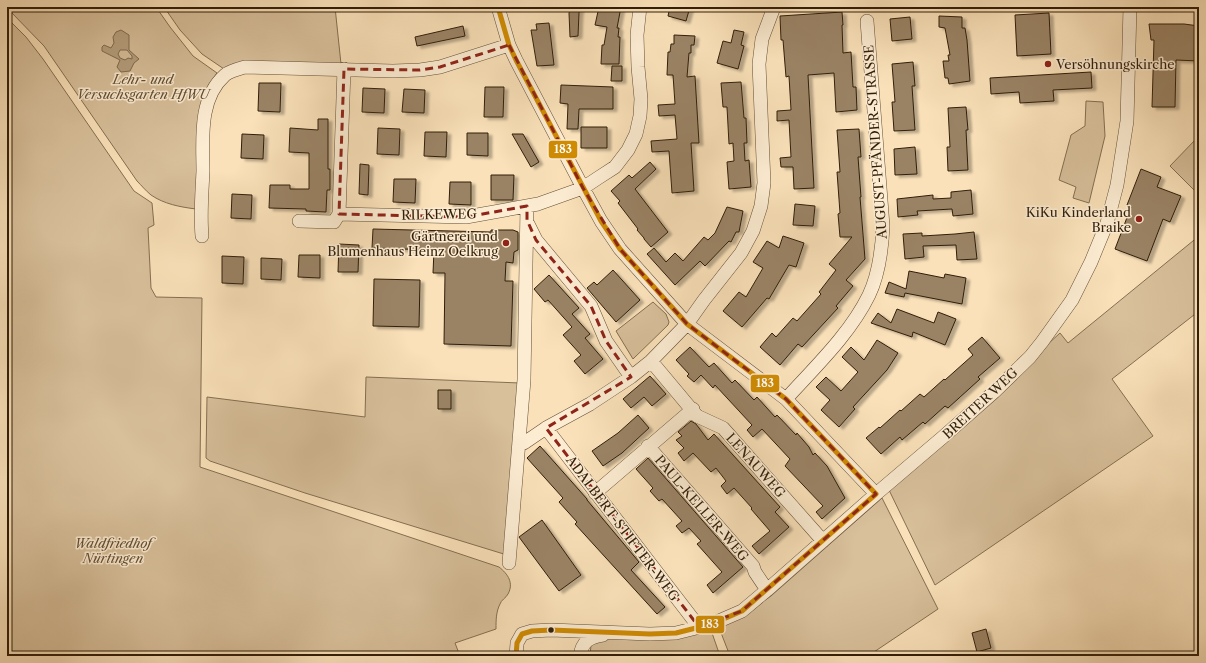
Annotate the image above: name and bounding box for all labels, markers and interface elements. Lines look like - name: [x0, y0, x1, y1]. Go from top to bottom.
- street label: AUGUST-PFÄNDER-STRASSE: [860, 44, 890, 241]
- place label: Versöhnungskirche: [1055, 56, 1175, 72]
- marker: Versöhnungskirche: [1043, 59, 1053, 69]
- park label: Lehr- und Versuchsgarten HfWU: [77, 71, 212, 102]
- line badge: 183: [548, 140, 578, 159]
- text: 183: [554, 142, 572, 156]
- place label: KiKu Kinderland Braike: [1026, 204, 1131, 235]
- street label: RILKEWEG: [401, 205, 477, 223]
- marker: KiKu Kinderland Braike: [1134, 214, 1144, 224]
- place label: Gärtnerei und Blumenhaus Heinz Oelkrug: [327, 228, 498, 259]
- marker: Gärtnerei und Blumenhaus Heinz Oelkrug: [501, 238, 511, 248]
- street label: BREITER WEG: [939, 364, 1021, 442]
- line badge: 183: [750, 374, 780, 393]
- text: 183: [756, 376, 774, 390]
- street label: LENAUWEG: [723, 430, 789, 501]
- street label: ADALBERT-STIFTER-WEG: [562, 451, 683, 604]
- street label: PAUL-KELLER-WEG: [652, 452, 753, 565]
- park label: Waldfriedhof Nürtingen: [75, 535, 156, 566]
- line badge: 183: [695, 615, 725, 634]
- text: 183: [701, 617, 719, 631]
- unlabelled marker: [546, 625, 556, 635]

